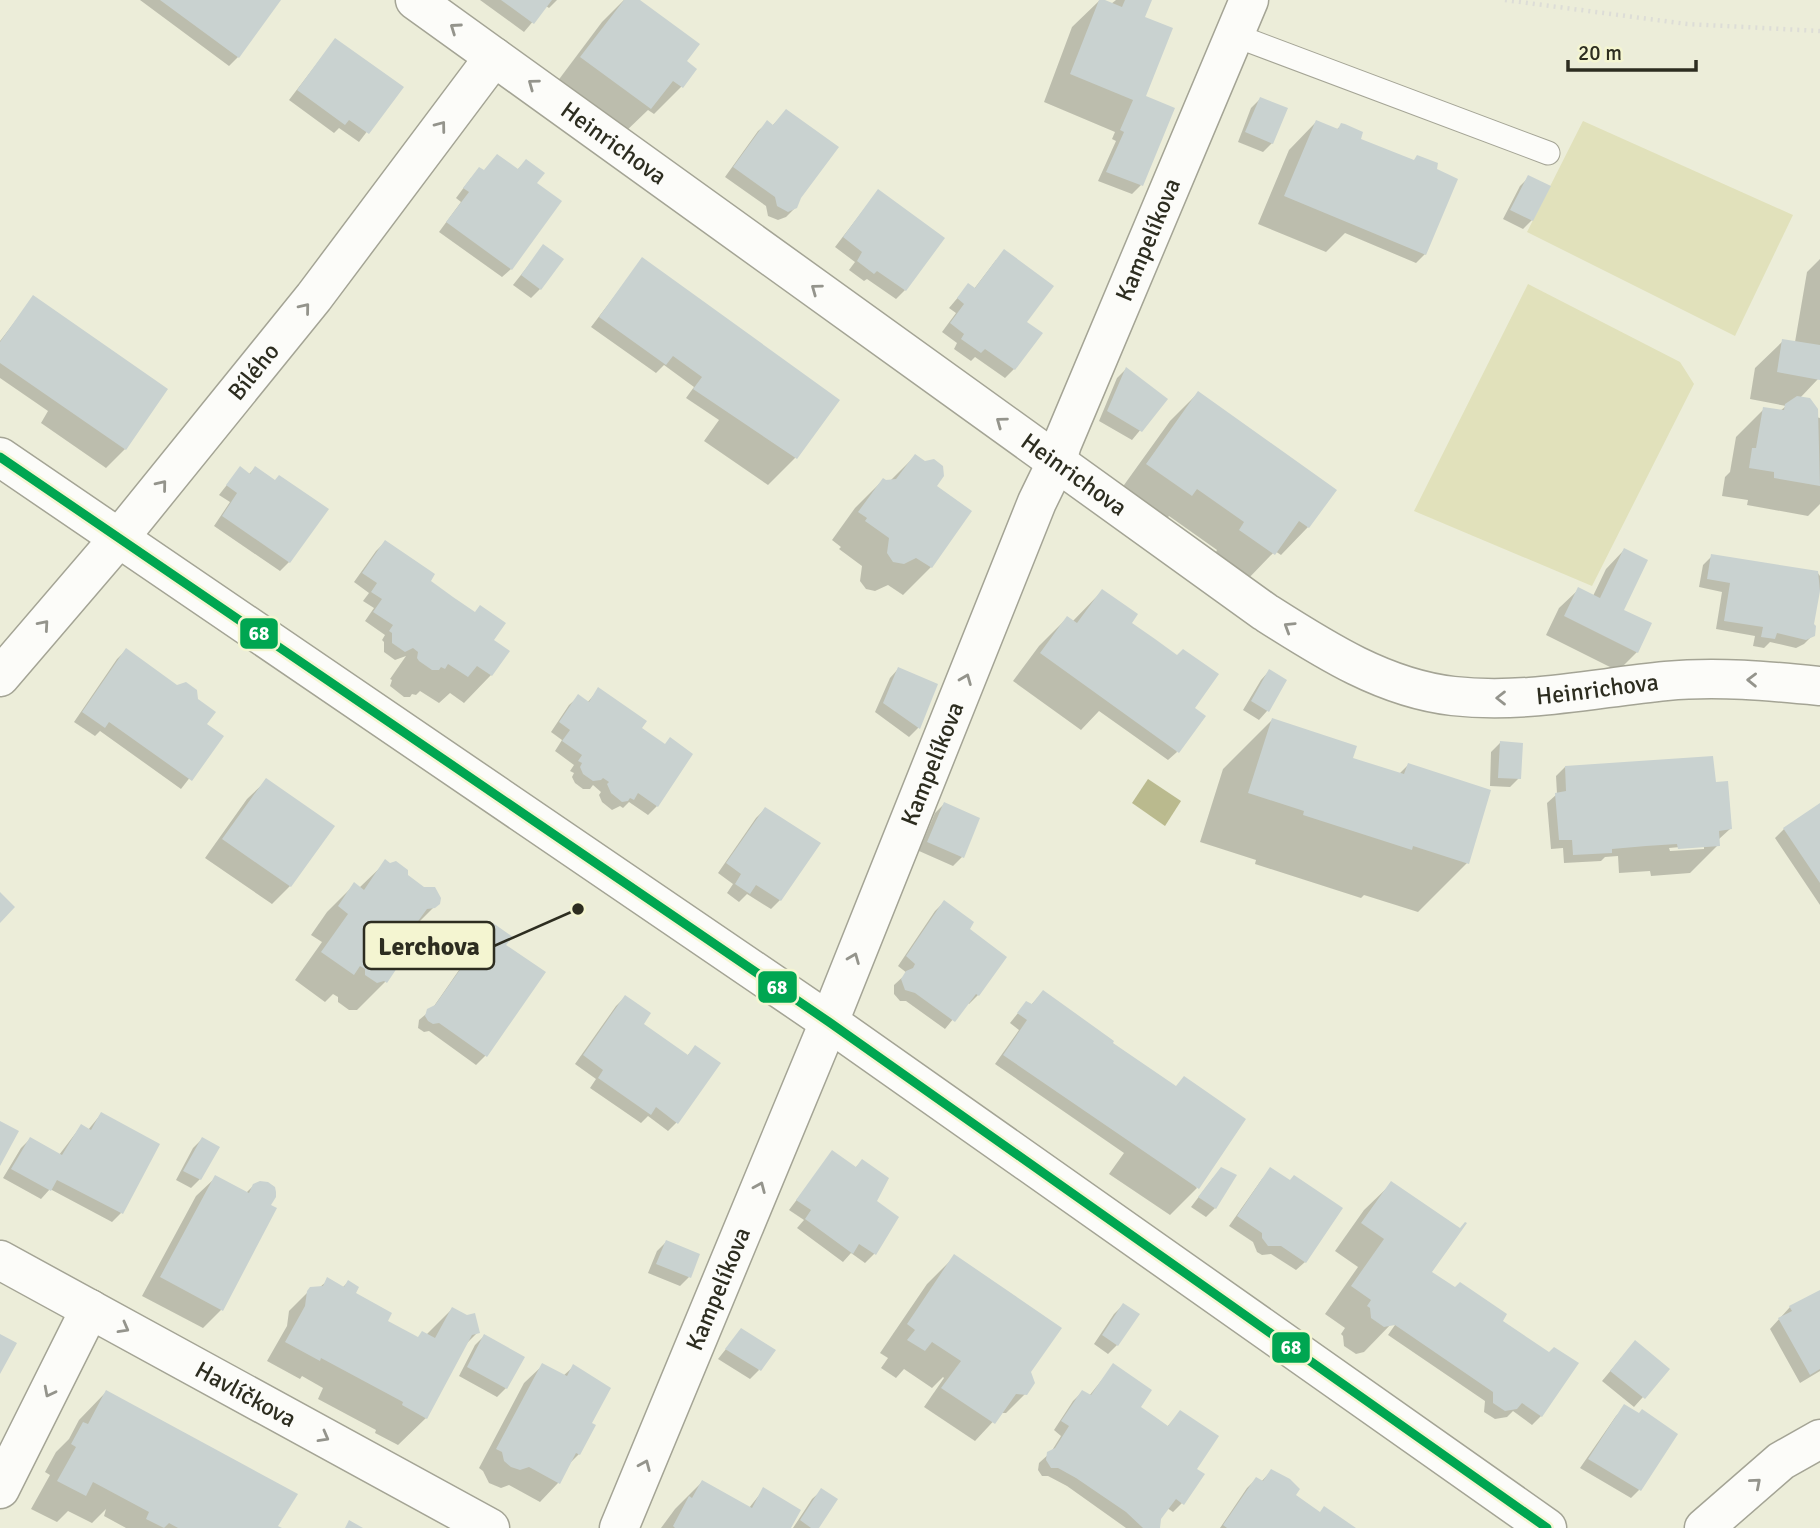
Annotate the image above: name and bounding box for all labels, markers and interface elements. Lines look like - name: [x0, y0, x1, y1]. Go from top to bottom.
- one-way arrow: [450, 24, 463, 36]
- scale bar: [1568, 28, 1696, 72]
- text: 20 m: [1578, 40, 1622, 66]
- one-way arrow: [528, 80, 540, 92]
- street label: Heinrichova: [555, 95, 673, 191]
- one-way arrow: [433, 121, 445, 134]
- street label: Kampelíkova: [1109, 174, 1187, 306]
- one-way arrow: [811, 285, 824, 297]
- one-way arrow: [296, 304, 309, 316]
- street label: Bílého: [221, 337, 286, 406]
- one-way arrow: [996, 418, 1009, 430]
- street label: Heinrichova: [1015, 426, 1133, 523]
- one-way arrow: [154, 481, 166, 494]
- line badge: 68: [239, 617, 279, 650]
- one-way arrow: [36, 620, 48, 633]
- text: 68: [249, 622, 269, 646]
- one-way arrow: [1284, 623, 1297, 636]
- street label: Heinrichova: [1535, 667, 1660, 711]
- one-way arrow: [1746, 672, 1757, 688]
- one-way arrow: [958, 674, 972, 686]
- one-way arrow: [1495, 690, 1506, 706]
- street label: Kampelíkova: [894, 697, 971, 830]
- callout: Lerchova: [364, 922, 494, 969]
- text: Lerchova: [378, 931, 480, 963]
- one-way arrow: [846, 953, 860, 966]
- line badge: 68: [757, 970, 798, 1004]
- text: 68: [767, 976, 787, 1000]
- one-way arrow: [752, 1182, 766, 1194]
- street label: Kampelíkova: [679, 1223, 757, 1355]
- one-way arrow: [117, 1320, 130, 1333]
- line badge: 68: [1271, 1331, 1311, 1364]
- text: 68: [1281, 1336, 1301, 1360]
- street label: Havlíčkova: [190, 1355, 301, 1434]
- one-way arrow: [43, 1385, 57, 1397]
- one-way arrow: [317, 1429, 329, 1442]
- one-way arrow: [636, 1460, 650, 1472]
- one-way arrow: [1747, 1479, 1760, 1491]

